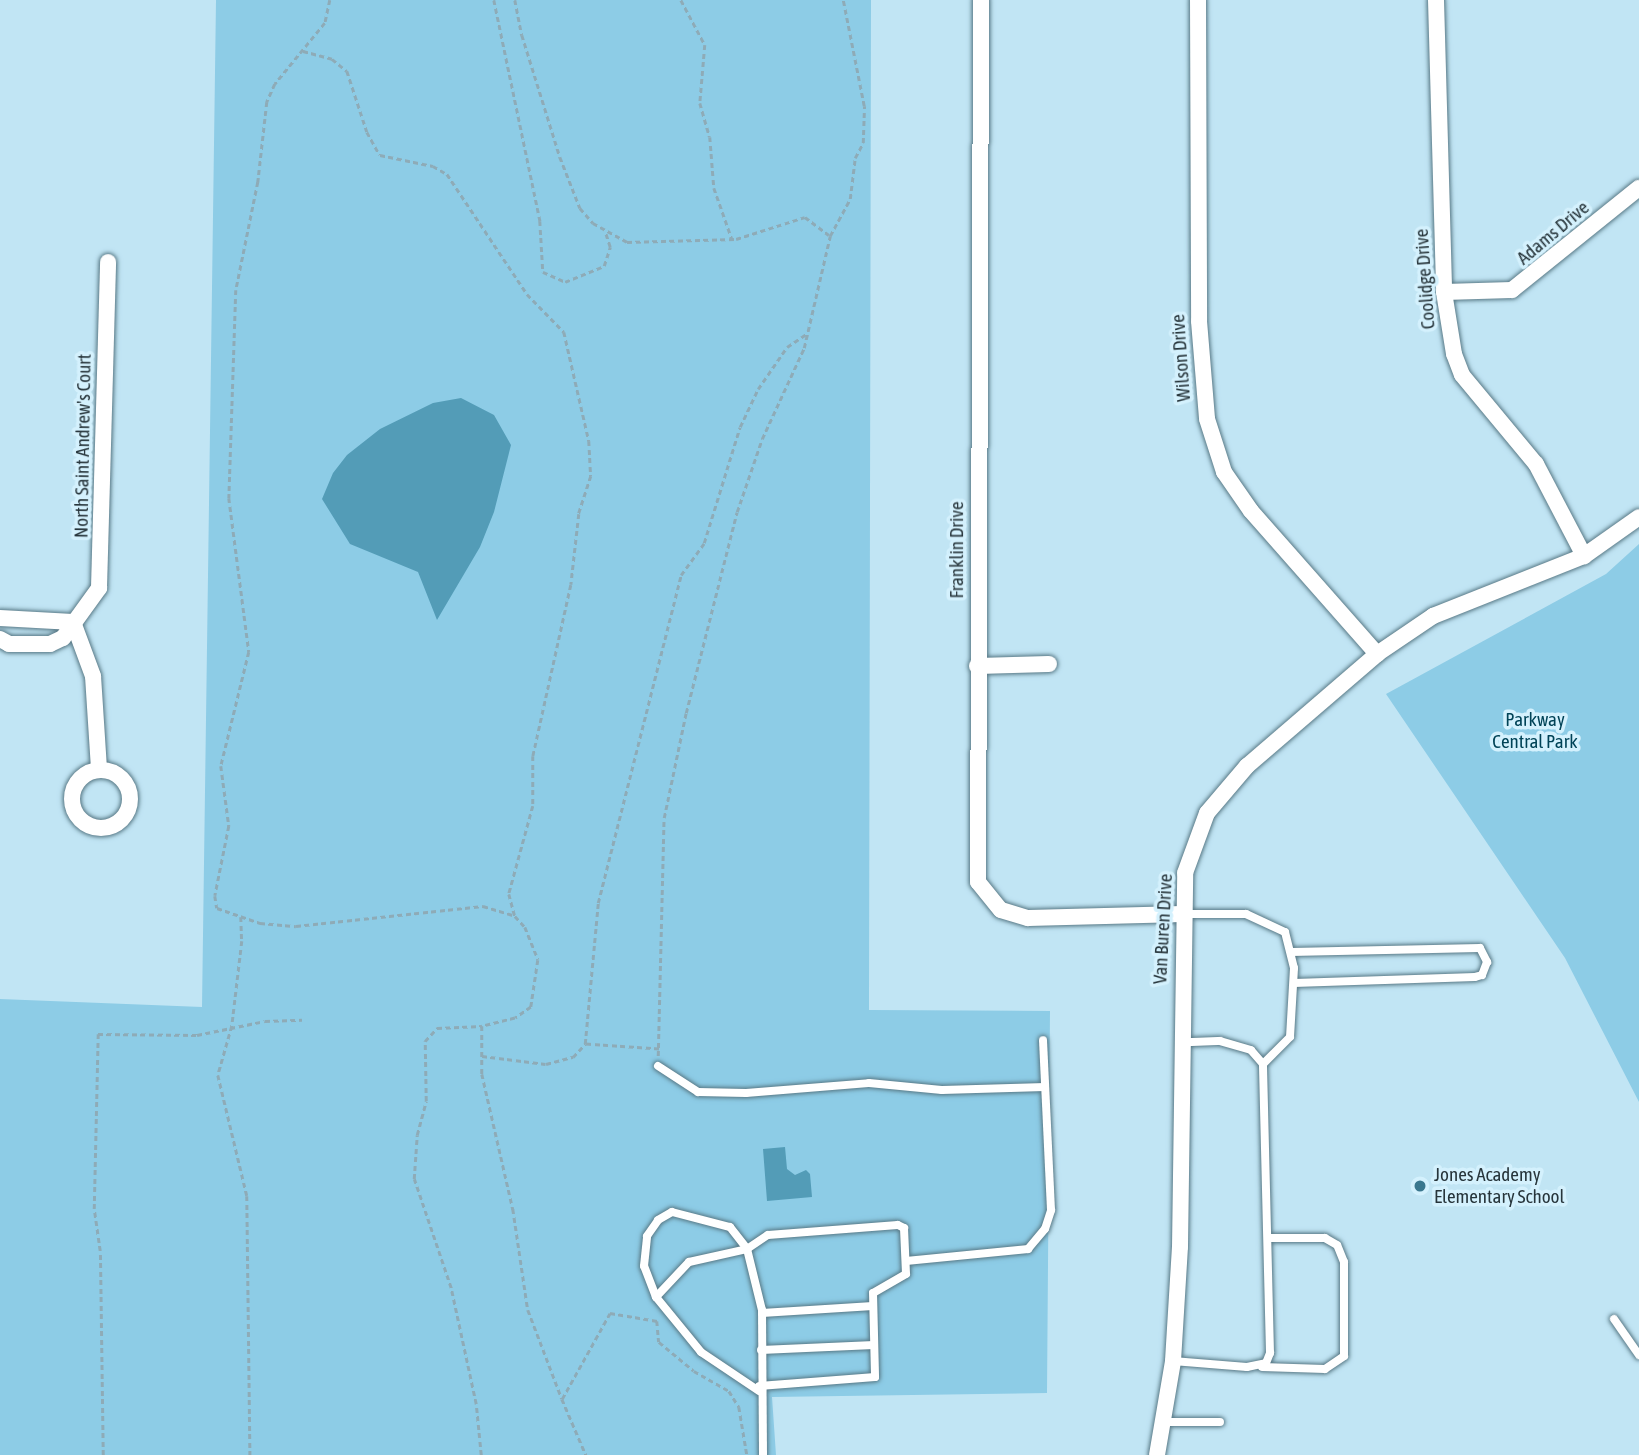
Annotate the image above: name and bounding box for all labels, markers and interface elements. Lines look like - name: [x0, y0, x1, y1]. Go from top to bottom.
- street label: Adams Drive: [1512, 196, 1594, 270]
- street label: Coolidge Drive: [1410, 228, 1440, 330]
- street label: Wilson Drive: [1167, 314, 1195, 402]
- street label: North Saint Andrew's Court: [70, 354, 96, 538]
- street label: Franklin Drive: [946, 501, 968, 599]
- park label: Parkway Central Park: [1492, 709, 1578, 753]
- street label: Van Buren Drive: [1149, 873, 1177, 985]
- place label: Jones Academy Elementary School: [1434, 1164, 1565, 1208]
- marker: Jones Academy Elementary School: [1412, 1178, 1428, 1194]

